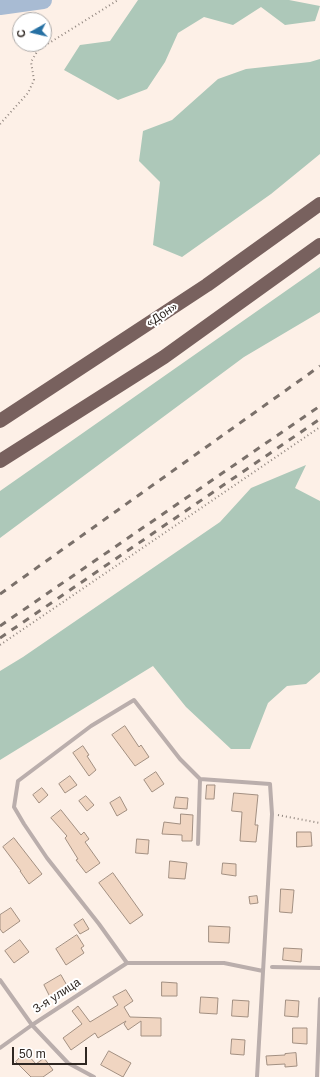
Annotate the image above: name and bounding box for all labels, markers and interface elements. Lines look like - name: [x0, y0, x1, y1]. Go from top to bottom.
- north arrow: [12, 12, 52, 52]
- text: С: [15, 29, 28, 38]
- street label: «Дон»: [143, 299, 181, 331]
- street label: 3-я улица: [31, 975, 83, 1017]
- scale bar: [14, 1039, 89, 1065]
- text: 50 m: [19, 1047, 46, 1061]

